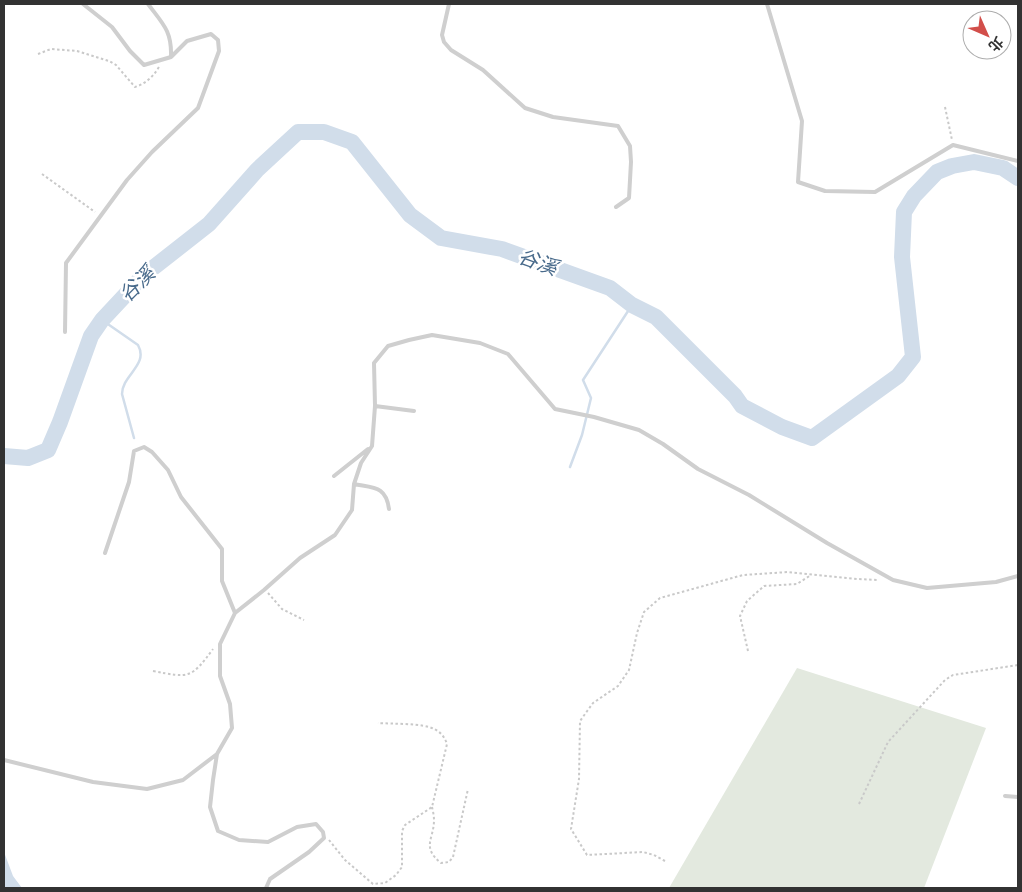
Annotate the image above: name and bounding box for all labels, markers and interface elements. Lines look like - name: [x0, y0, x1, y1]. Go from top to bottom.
- north arrow: [962, 10, 1012, 60]
- text: 北: [984, 32, 1008, 56]
- water label: 谷溪: [514, 242, 564, 284]
- water label: 谷溪: [113, 258, 164, 309]

